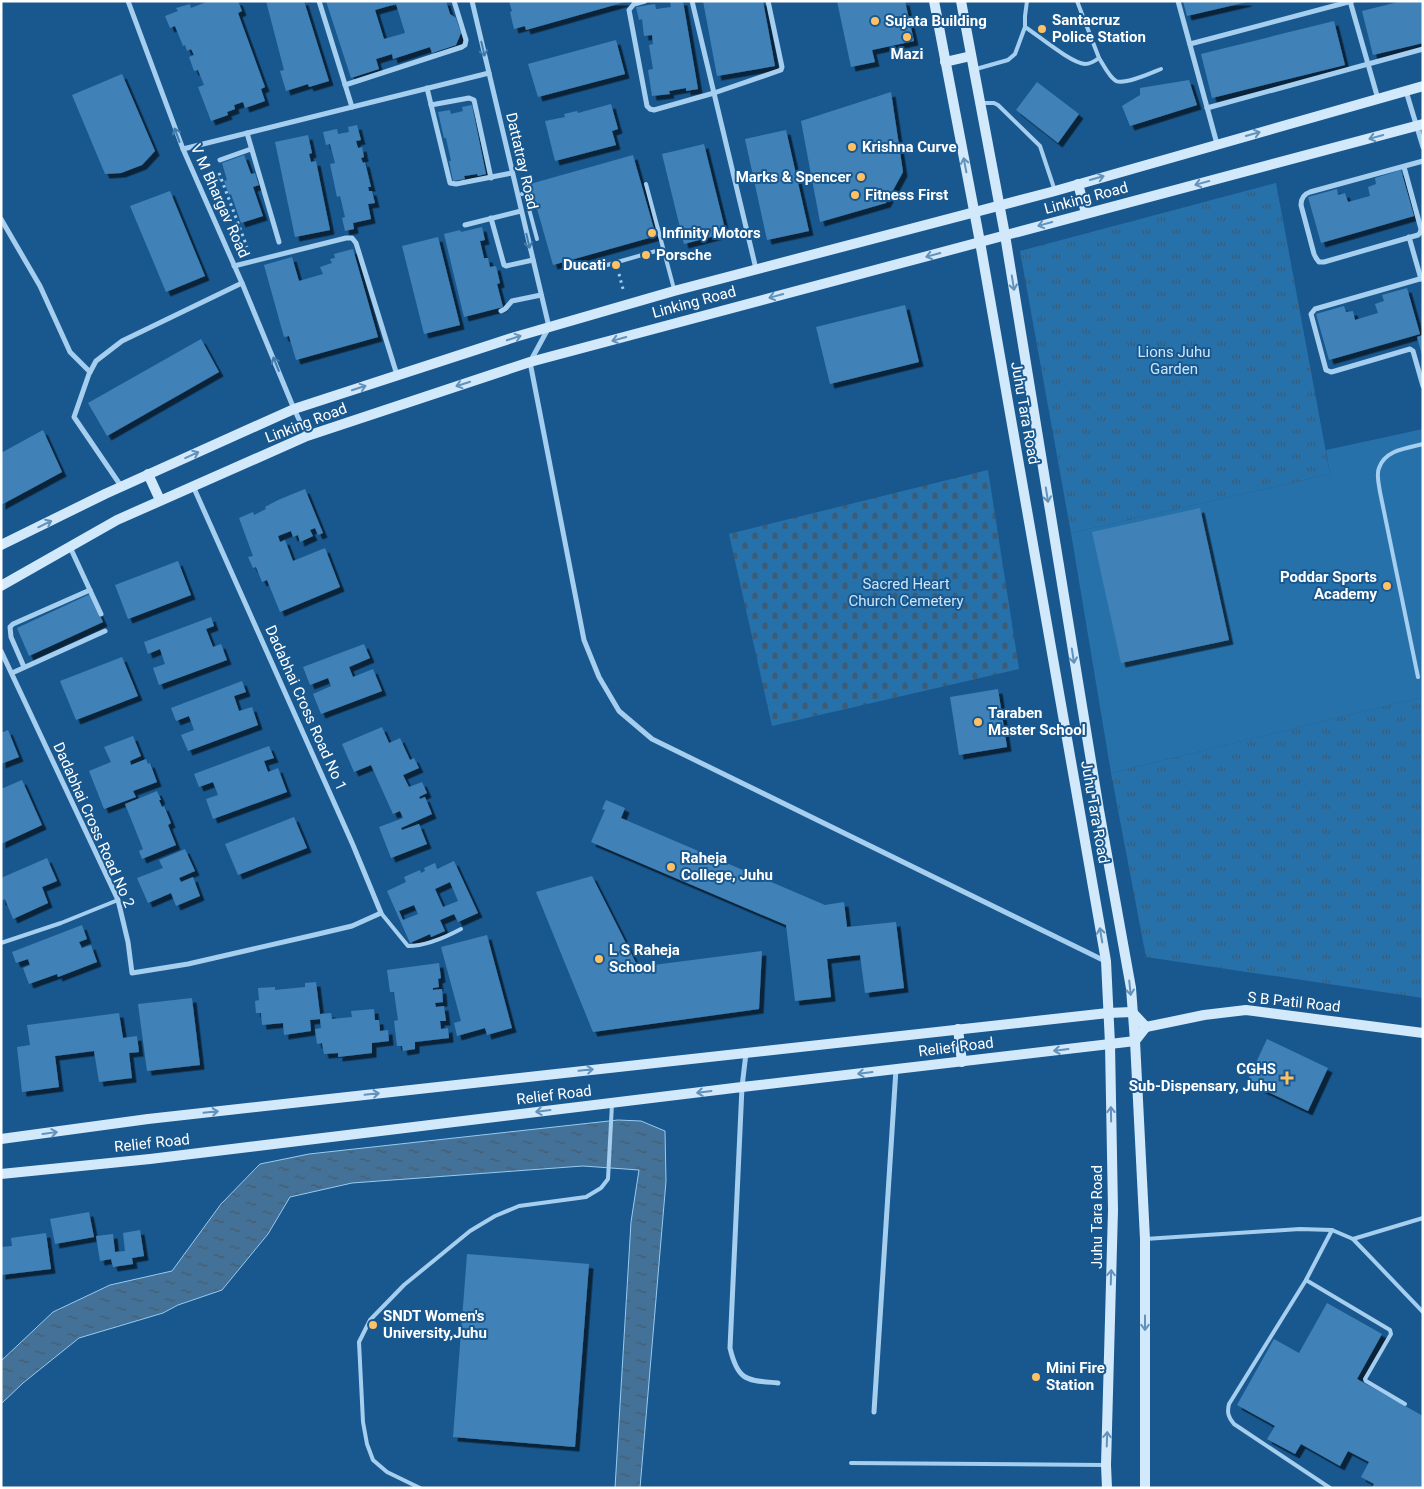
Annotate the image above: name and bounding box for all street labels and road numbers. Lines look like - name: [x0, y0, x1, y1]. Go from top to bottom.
- street label: Dattatray Road: [502, 111, 542, 211]
- street label: V M Bhargav Road: [187, 141, 253, 261]
- street label: Linking Road: [1042, 178, 1130, 218]
- street label: Linking Road: [650, 282, 738, 322]
- street label: Juhu Tara Road: [1007, 360, 1043, 466]
- street label: Linking Road: [263, 399, 349, 447]
- street label: Dadabhai Cross Road No 1: [261, 623, 351, 793]
- street label: Dadabhai Cross Road No 2: [49, 740, 139, 910]
- street label: Juhu Tara Road: [1077, 759, 1113, 865]
- street label: S B Patil Road: [1247, 988, 1341, 1016]
- street label: Relief Road: [917, 1033, 995, 1061]
- street label: Relief Road: [515, 1081, 593, 1109]
- street label: Relief Road: [113, 1130, 191, 1156]
- street label: Juhu Tara Road: [1088, 1165, 1106, 1269]

